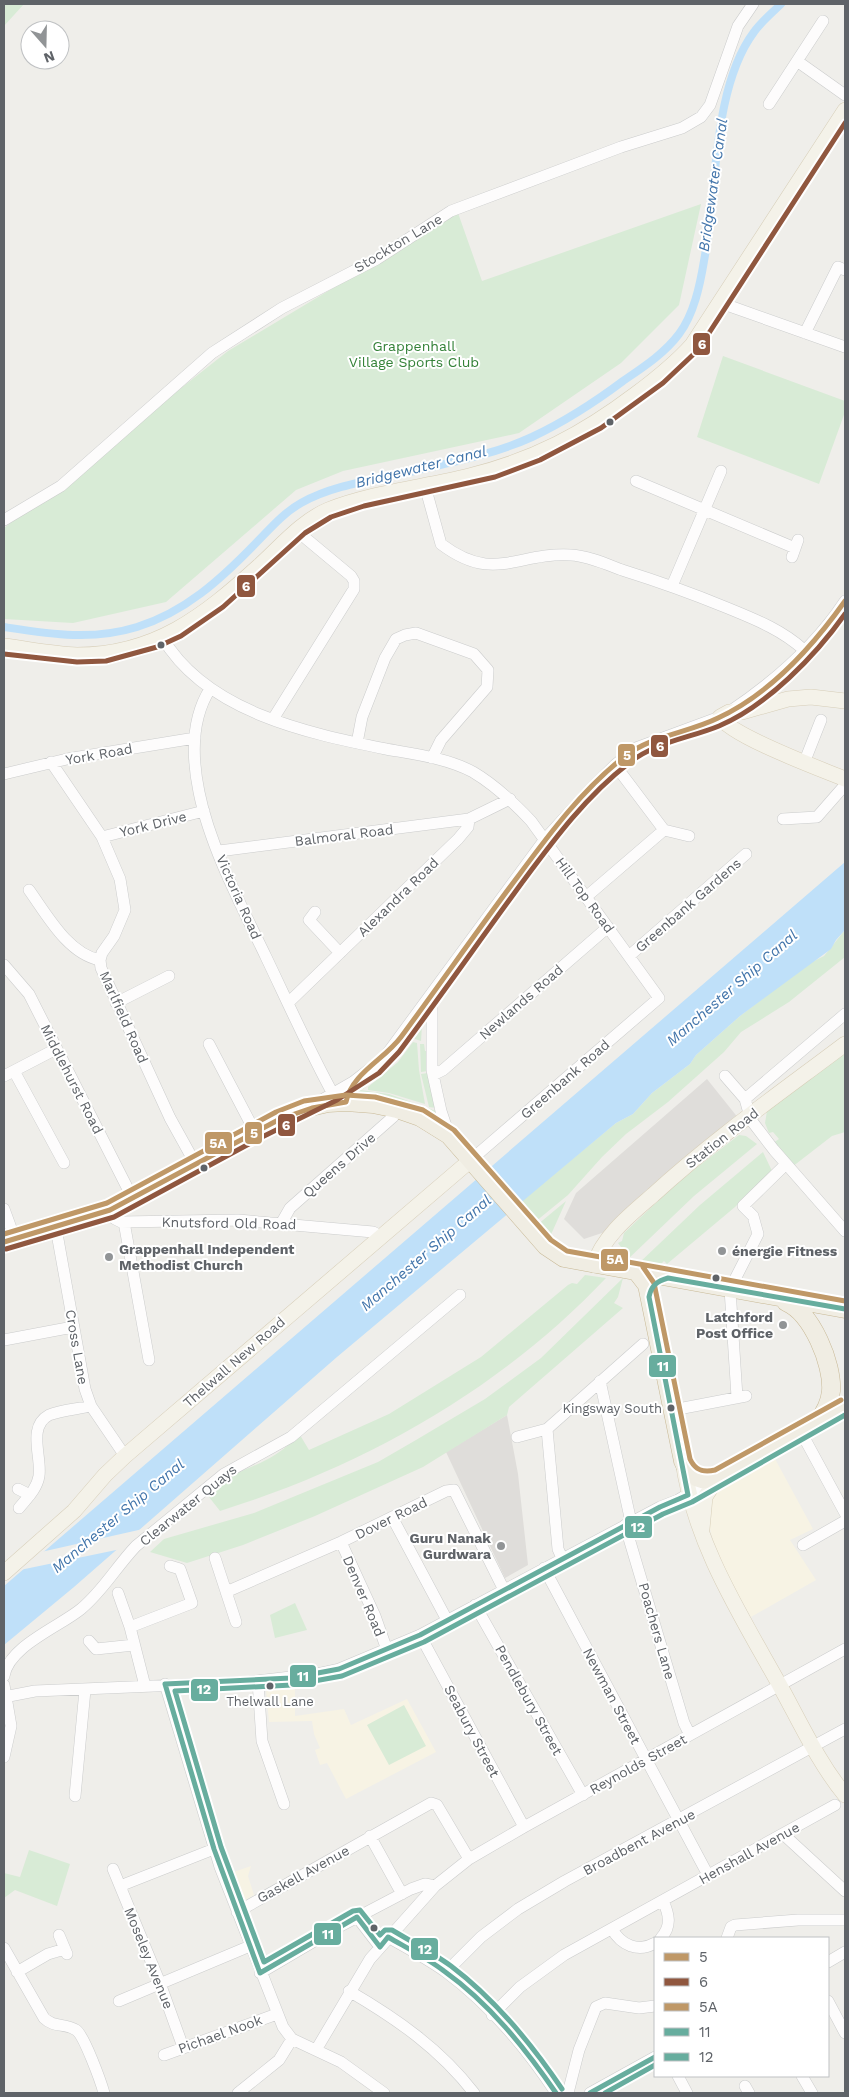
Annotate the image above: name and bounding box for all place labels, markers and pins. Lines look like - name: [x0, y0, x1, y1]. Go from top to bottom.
- unlabelled marker: [605, 417, 615, 427]
- unlabelled marker: [156, 640, 166, 650]
- unlabelled marker: [199, 1163, 209, 1173]
- place label: Grappenhall Independent Methodist Church: [119, 1241, 294, 1273]
- place label: énergie Fitness: [732, 1243, 838, 1259]
- marker: énergie Fitness: [716, 1245, 728, 1257]
- marker: Grappenhall Independent Methodist Church: [103, 1251, 115, 1263]
- unlabelled marker: [711, 1273, 721, 1283]
- place label: Latchford Post Office: [696, 1309, 773, 1341]
- marker: Latchford Post Office: [777, 1319, 789, 1331]
- place label: Kingsway South: [562, 1401, 662, 1416]
- marker: Kingsway South: [666, 1403, 676, 1413]
- place label: Guru Nanak Gurdwara: [410, 1530, 492, 1562]
- marker: Guru Nanak Gurdwara: [495, 1540, 507, 1552]
- marker: Thelwall Lane: [265, 1681, 275, 1691]
- place label: Thelwall Lane: [226, 1694, 314, 1709]
- unlabelled marker: [369, 1923, 379, 1933]

